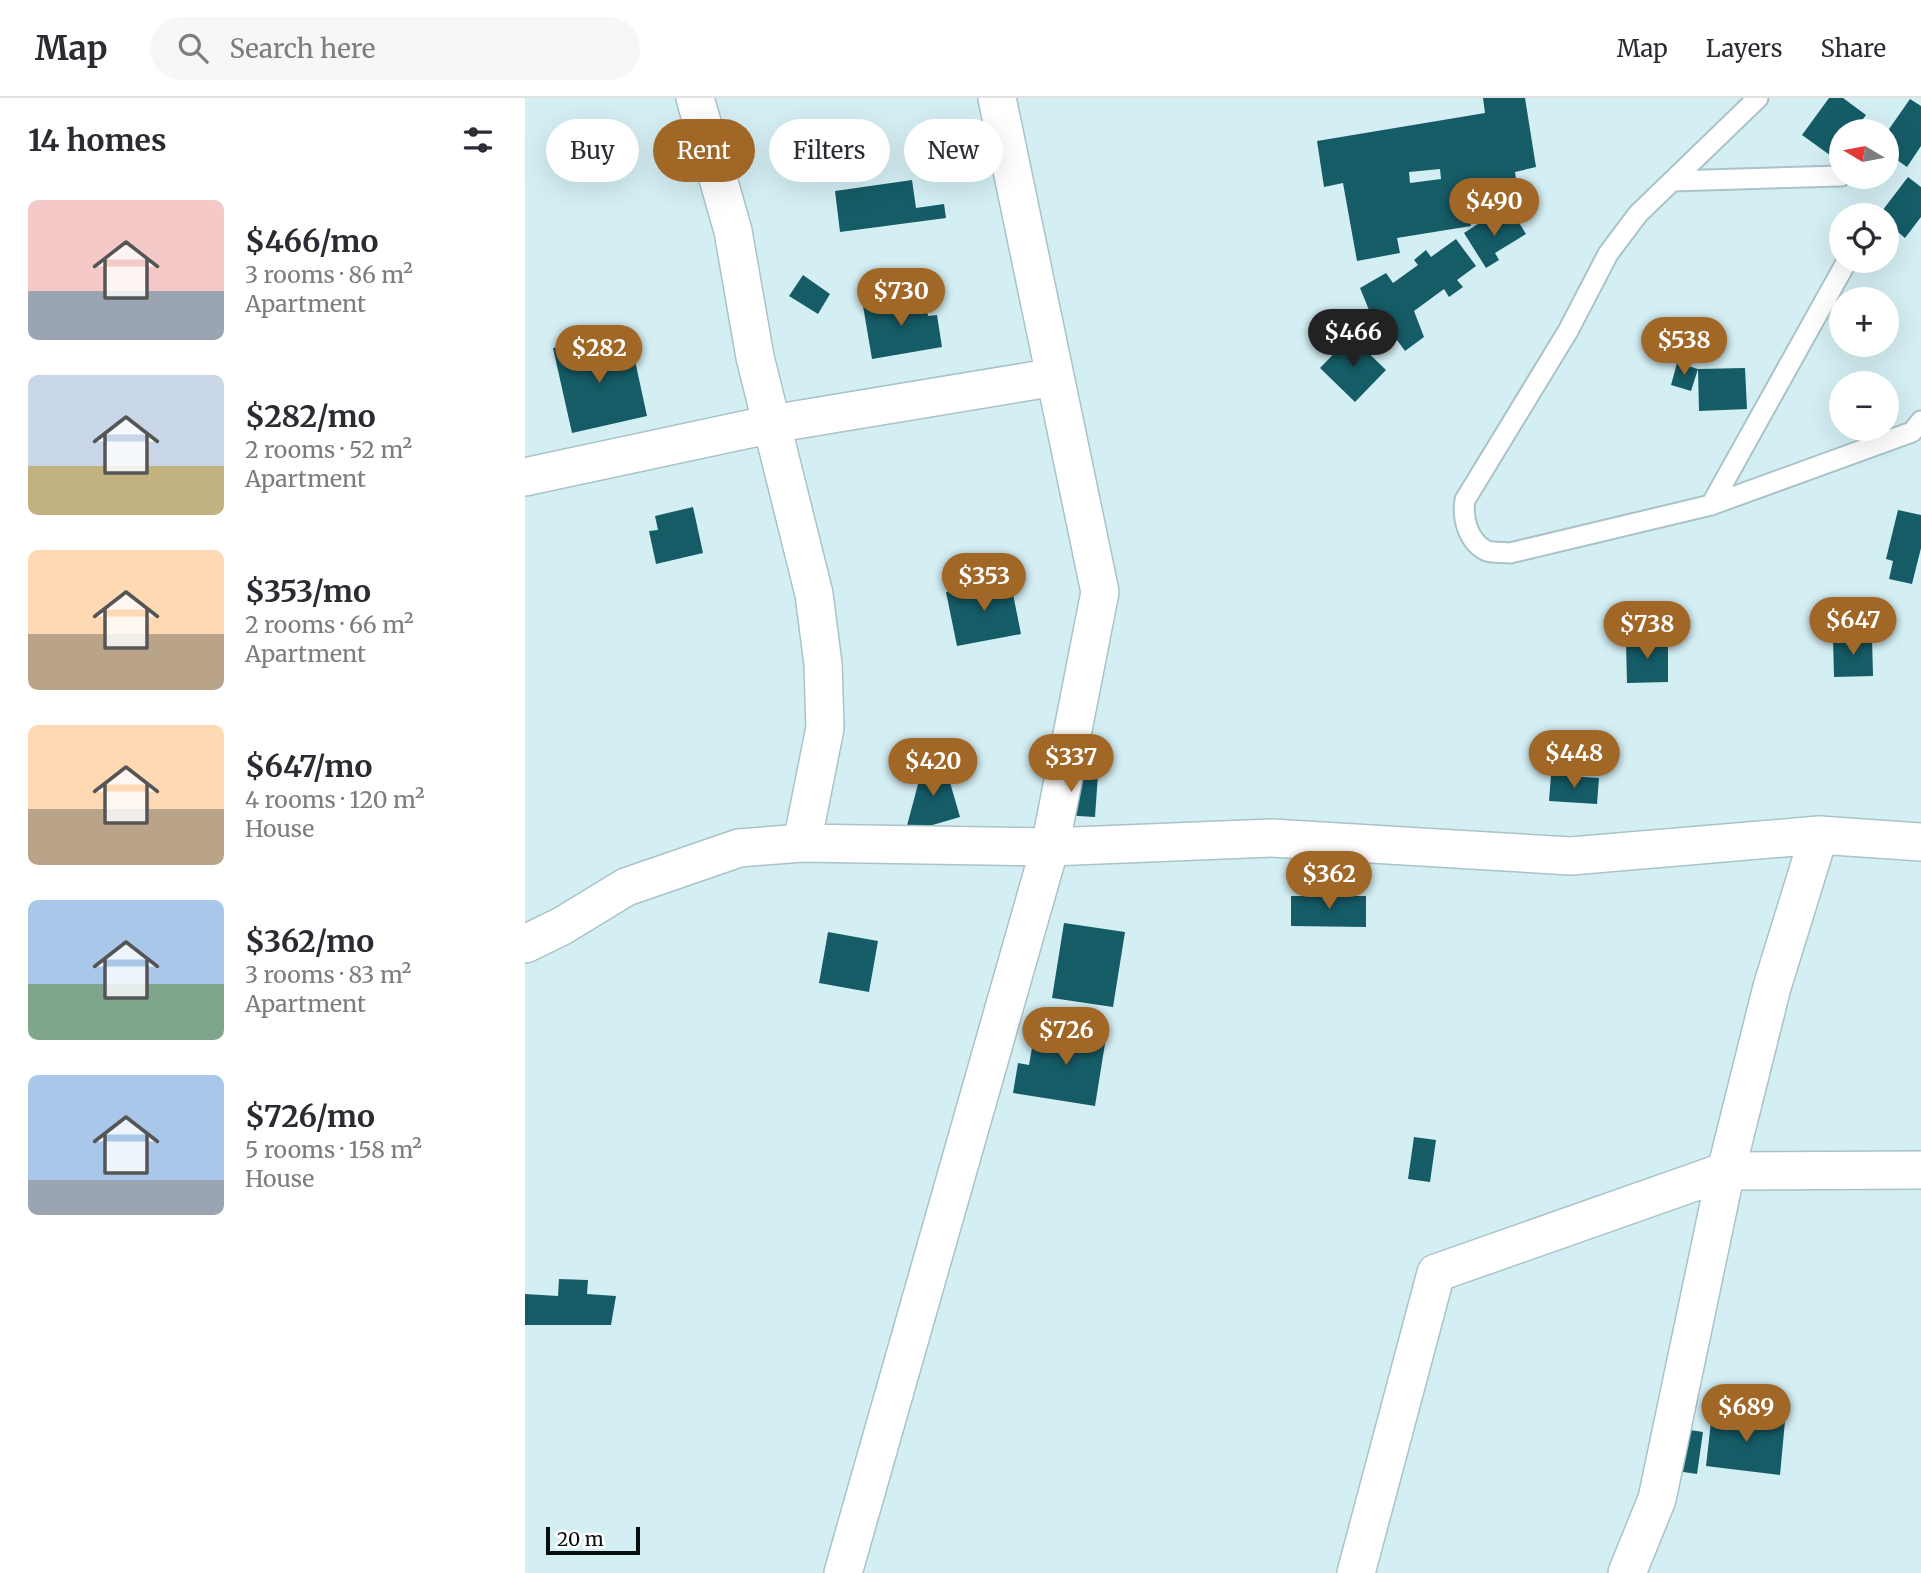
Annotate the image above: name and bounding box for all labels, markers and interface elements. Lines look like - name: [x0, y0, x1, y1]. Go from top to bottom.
- search box: [150, 17, 640, 80]
- text: Map: [35, 28, 108, 69]
- icon: search: [174, 29, 212, 67]
- text: Search here: [230, 32, 375, 65]
- text: Map: [1617, 33, 1668, 64]
- text: Layers: [1706, 33, 1782, 64]
- text: Share: [1820, 33, 1886, 64]
- chip: Buy: [546, 119, 639, 182]
- chip: Rent: [653, 119, 755, 182]
- chip: Filters: [769, 119, 890, 182]
- chip: New: [904, 119, 1003, 182]
- north arrow: [1829, 119, 1899, 189]
- map controls: [1829, 119, 1899, 441]
- text: 14 homes: [28, 121, 166, 159]
- icon: filters: [459, 121, 497, 159]
- pin: $490: [1453, 178, 1535, 238]
- text: $490: [1465, 186, 1523, 215]
- button: locate: [1829, 203, 1899, 273]
- text: $466/mo: [245, 222, 378, 260]
- icon: home: [84, 228, 168, 312]
- text: 3 rooms · 86 m²: [245, 260, 413, 289]
- pin: $730: [860, 268, 942, 328]
- text: $730: [873, 276, 929, 305]
- button: +: [1829, 287, 1899, 357]
- text: Apartment: [245, 289, 366, 318]
- pin: $466: [1312, 310, 1394, 369]
- text: $466: [1324, 317, 1382, 346]
- pin: $538: [1643, 317, 1725, 377]
- text: $538: [1657, 325, 1711, 354]
- pin: $282: [558, 326, 640, 385]
- text: $282: [571, 333, 627, 362]
- button: −: [1829, 371, 1899, 441]
- text: $282/mo: [245, 397, 376, 435]
- icon: home: [84, 403, 168, 487]
- text: 2 rooms · 52 m²: [245, 435, 412, 464]
- text: Apartment: [245, 464, 366, 493]
- pin: $353: [943, 554, 1025, 613]
- text: $353: [958, 561, 1010, 590]
- text: $353/mo: [245, 572, 371, 610]
- icon: home: [84, 578, 168, 662]
- pin: $647: [1812, 598, 1894, 657]
- pin: $738: [1606, 602, 1688, 661]
- text: $647: [1825, 605, 1881, 634]
- text: $738: [1620, 609, 1674, 638]
- text: 2 rooms · 66 m²: [245, 610, 414, 639]
- text: Apartment: [245, 639, 366, 668]
- pin: $448: [1533, 730, 1615, 790]
- pin: $337: [1030, 734, 1112, 794]
- pin: $420: [892, 738, 974, 798]
- text: $448: [1545, 738, 1603, 767]
- text: $337: [1045, 742, 1097, 771]
- text: $420: [904, 746, 962, 775]
- text: $647/mo: [245, 747, 372, 785]
- icon: home: [84, 753, 168, 837]
- text: 4 rooms · 120 m²: [245, 785, 425, 814]
- text: House: [245, 814, 314, 843]
- pin: $362: [1288, 852, 1370, 911]
- text: $362: [1302, 859, 1356, 888]
- text: $362/mo: [245, 922, 374, 960]
- icon: home: [84, 928, 168, 1012]
- text: 3 rooms · 83 m²: [245, 960, 411, 989]
- text: Apartment: [245, 989, 366, 1018]
- pin: $726: [1025, 1007, 1107, 1067]
- text: $726: [1038, 1015, 1094, 1044]
- text: $726/mo: [245, 1097, 375, 1135]
- icon: home: [84, 1103, 168, 1187]
- text: 5 rooms · 158 m²: [245, 1135, 422, 1164]
- text: House: [245, 1164, 314, 1193]
- pin: $689: [1705, 1384, 1787, 1444]
- text: $689: [1718, 1392, 1775, 1421]
- scale bar: [546, 1524, 641, 1556]
- text: 20 m: [557, 1527, 604, 1551]

